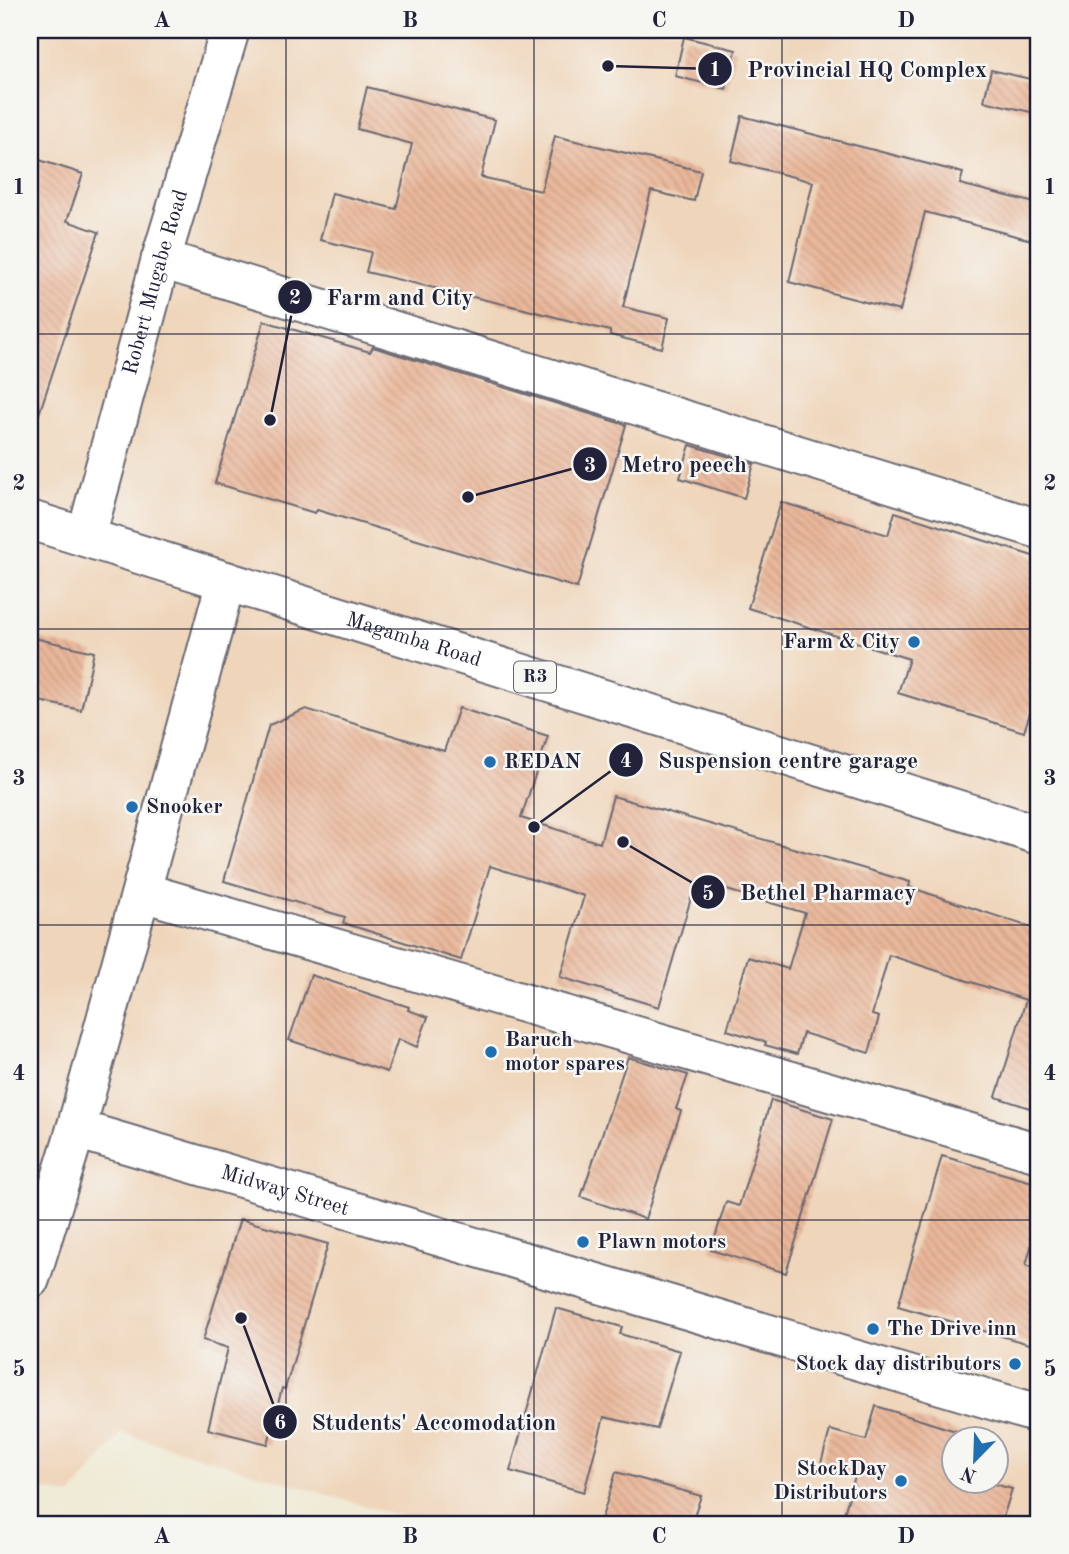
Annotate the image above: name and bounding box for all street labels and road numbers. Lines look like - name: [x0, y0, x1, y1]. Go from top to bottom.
- street label: Robert Mugabe Road: [120, 187, 192, 377]
- street label: Magamba Road: [344, 609, 484, 671]
- road number: R3: [514, 662, 556, 692]
- street label: Midway Street: [218, 1162, 351, 1220]

